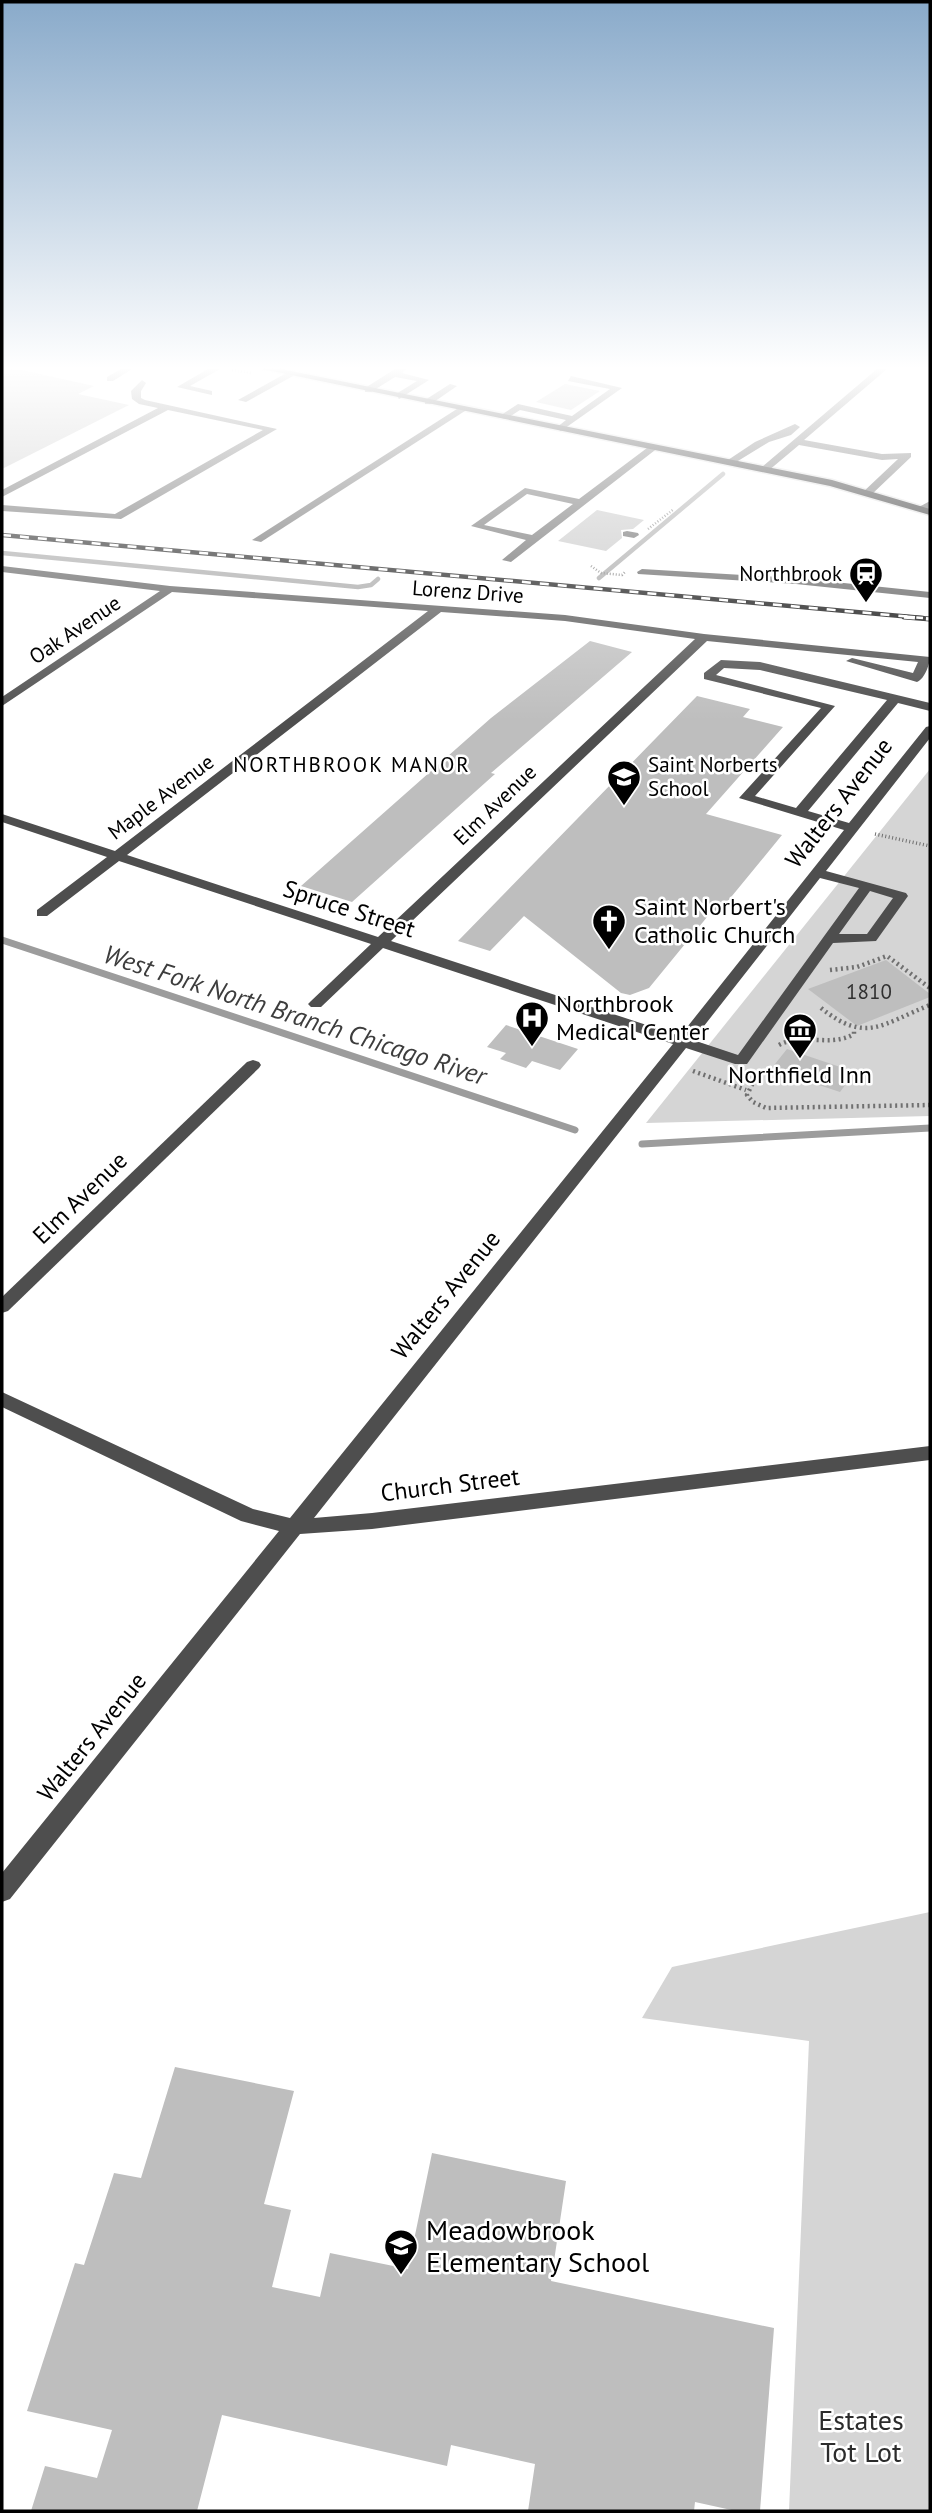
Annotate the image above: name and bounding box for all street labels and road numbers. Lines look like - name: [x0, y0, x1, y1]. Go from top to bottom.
- street label: Lorenz Drive: [411, 574, 525, 609]
- street label: Oak Avenue: [24, 589, 126, 670]
- street label: Walters Avenue: [778, 731, 899, 874]
- street label: Maple Avenue: [102, 748, 219, 845]
- street label: Elm Avenue: [448, 758, 542, 851]
- street label: Spruce Street: [279, 873, 419, 944]
- street label: Elm Avenue: [26, 1145, 134, 1250]
- street label: Walters Avenue: [384, 1224, 507, 1365]
- street label: Church Street: [379, 1461, 521, 1508]
- street label: Walters Avenue: [30, 1666, 153, 1807]

